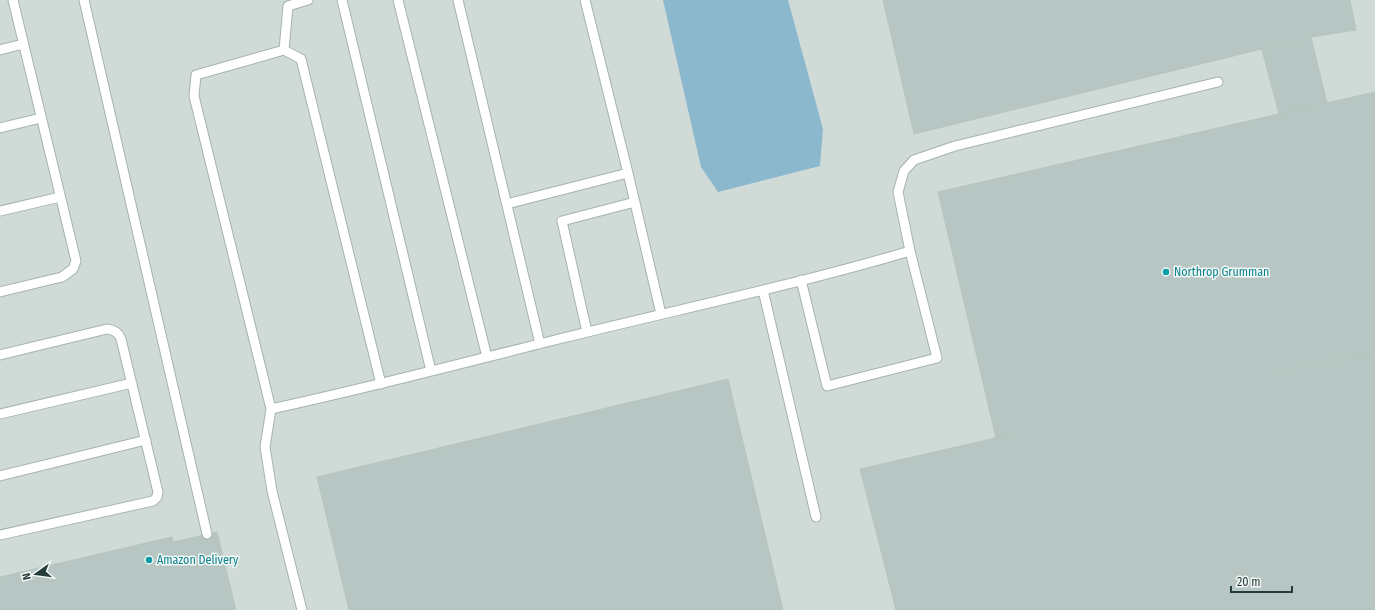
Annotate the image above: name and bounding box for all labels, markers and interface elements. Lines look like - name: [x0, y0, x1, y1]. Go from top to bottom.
- place label: Northrop Grumman: [1174, 265, 1269, 279]
- marker: Northrop Grumman: [1161, 267, 1171, 277]
- place label: Amazon Delivery: [157, 553, 239, 567]
- north arrow: [16, 554, 56, 594]
- marker: Amazon Delivery: [144, 555, 154, 565]
- scale bar: [1231, 568, 1292, 594]
- text: N: [20, 572, 34, 581]
- text: 20 m: [1237, 575, 1261, 589]

